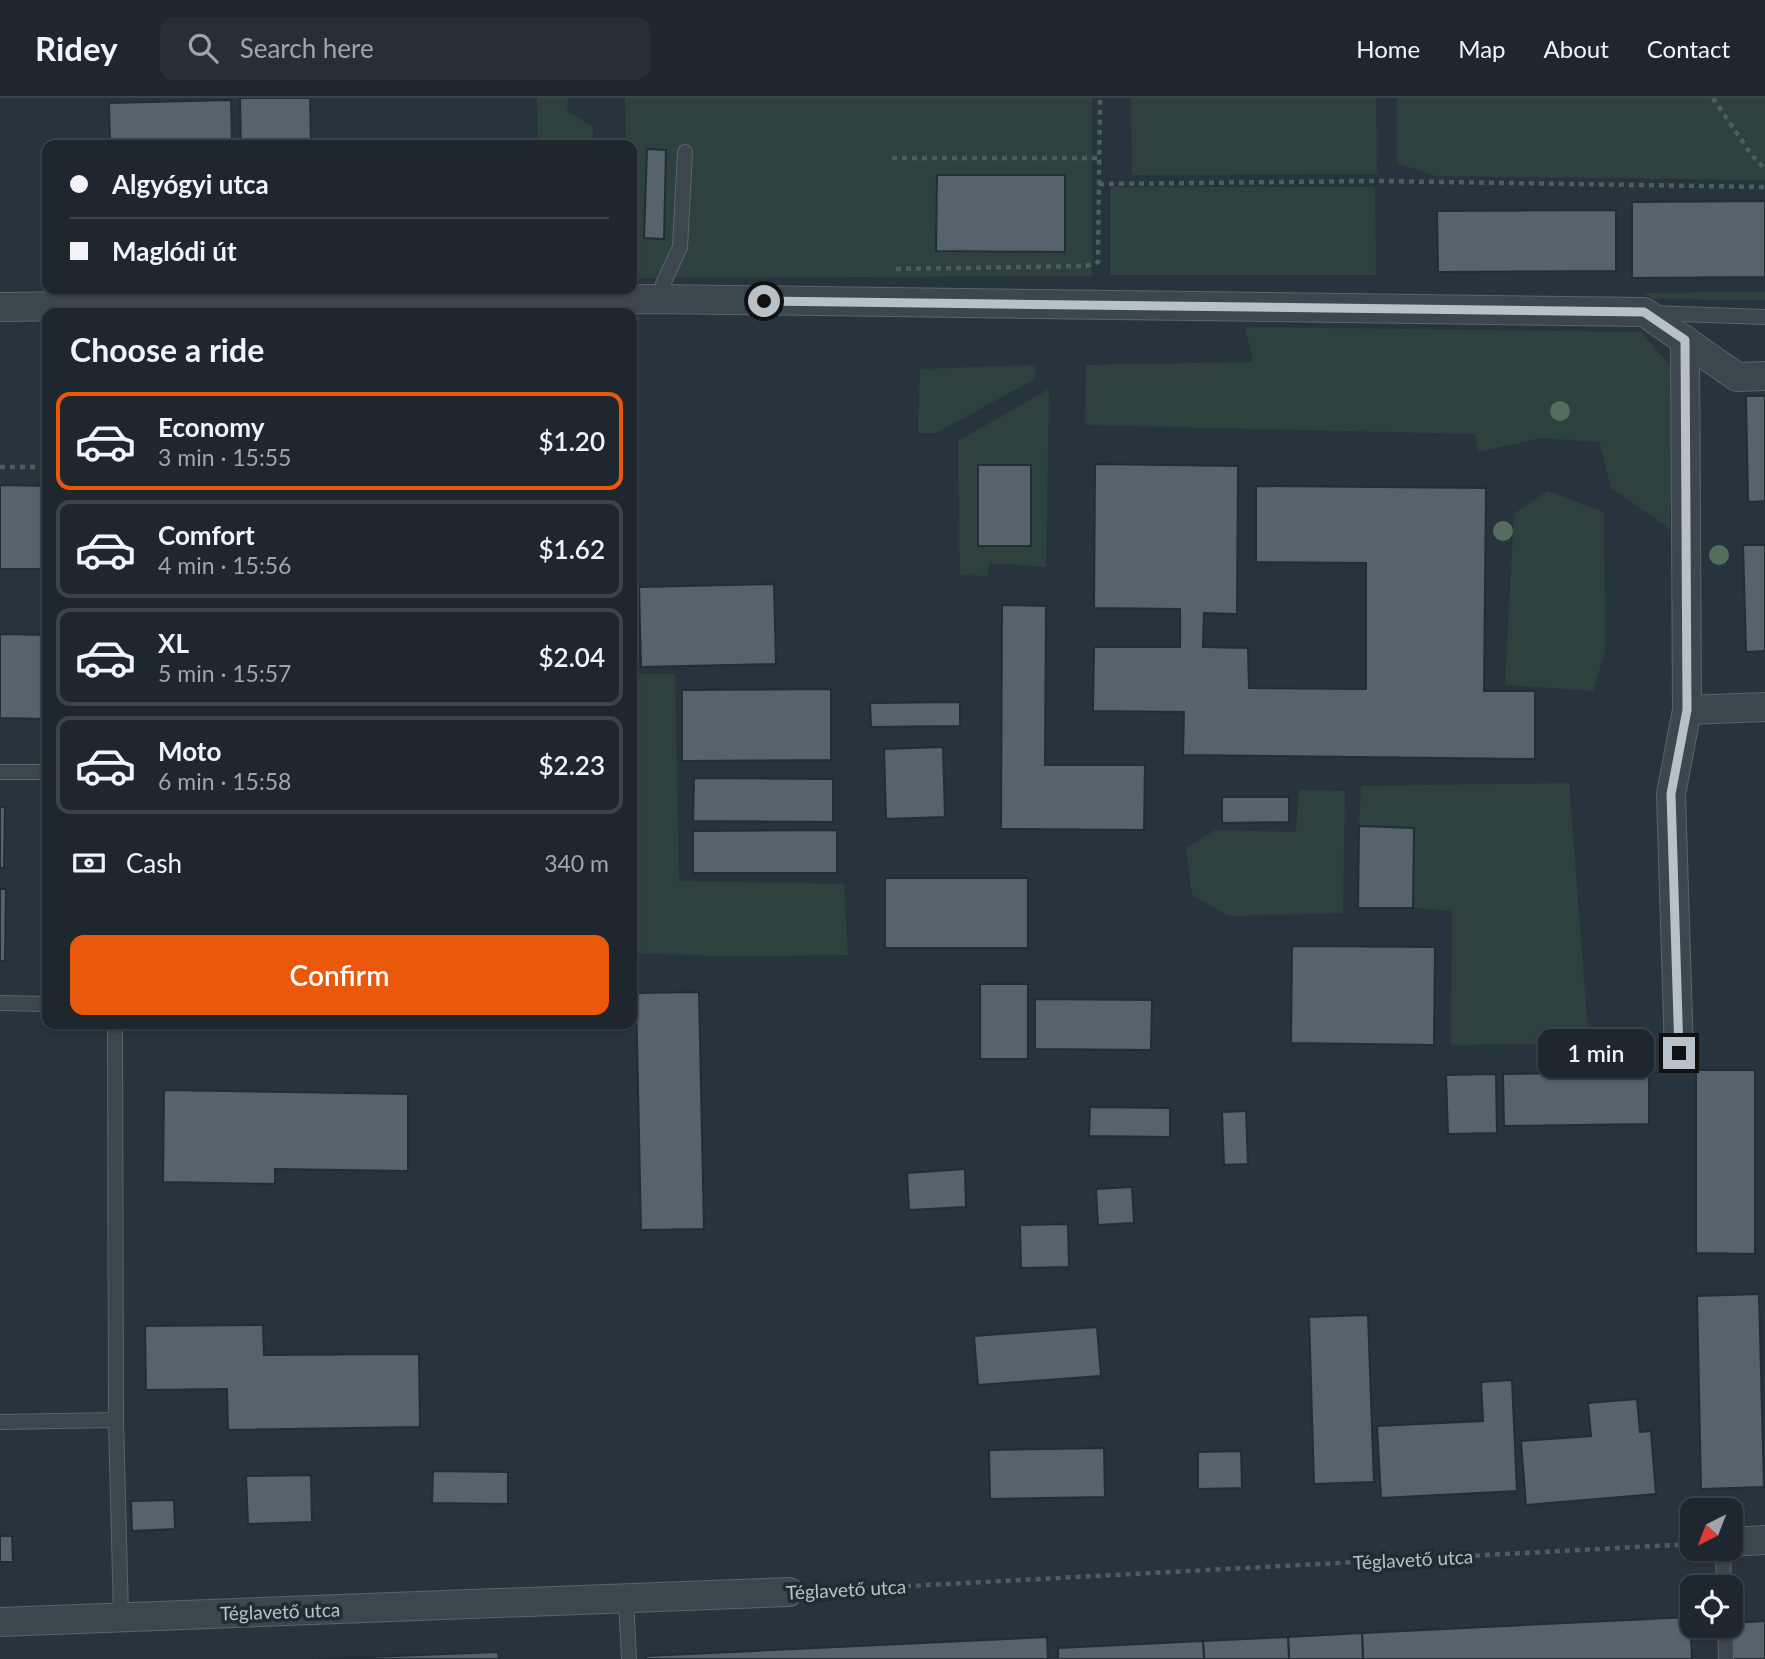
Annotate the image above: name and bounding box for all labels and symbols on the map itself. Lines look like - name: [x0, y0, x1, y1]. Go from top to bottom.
- route start: [748, 285, 780, 317]
- callout: 1 min: [1539, 1028, 1654, 1077]
- route end: [1663, 1037, 1695, 1069]
- north arrow: [1680, 1498, 1743, 1561]
- street label: Téglavető utca: [1352, 1544, 1474, 1574]
- street label: Téglavető utca: [785, 1574, 907, 1604]
- street label: Téglavető utca: [219, 1597, 341, 1625]

